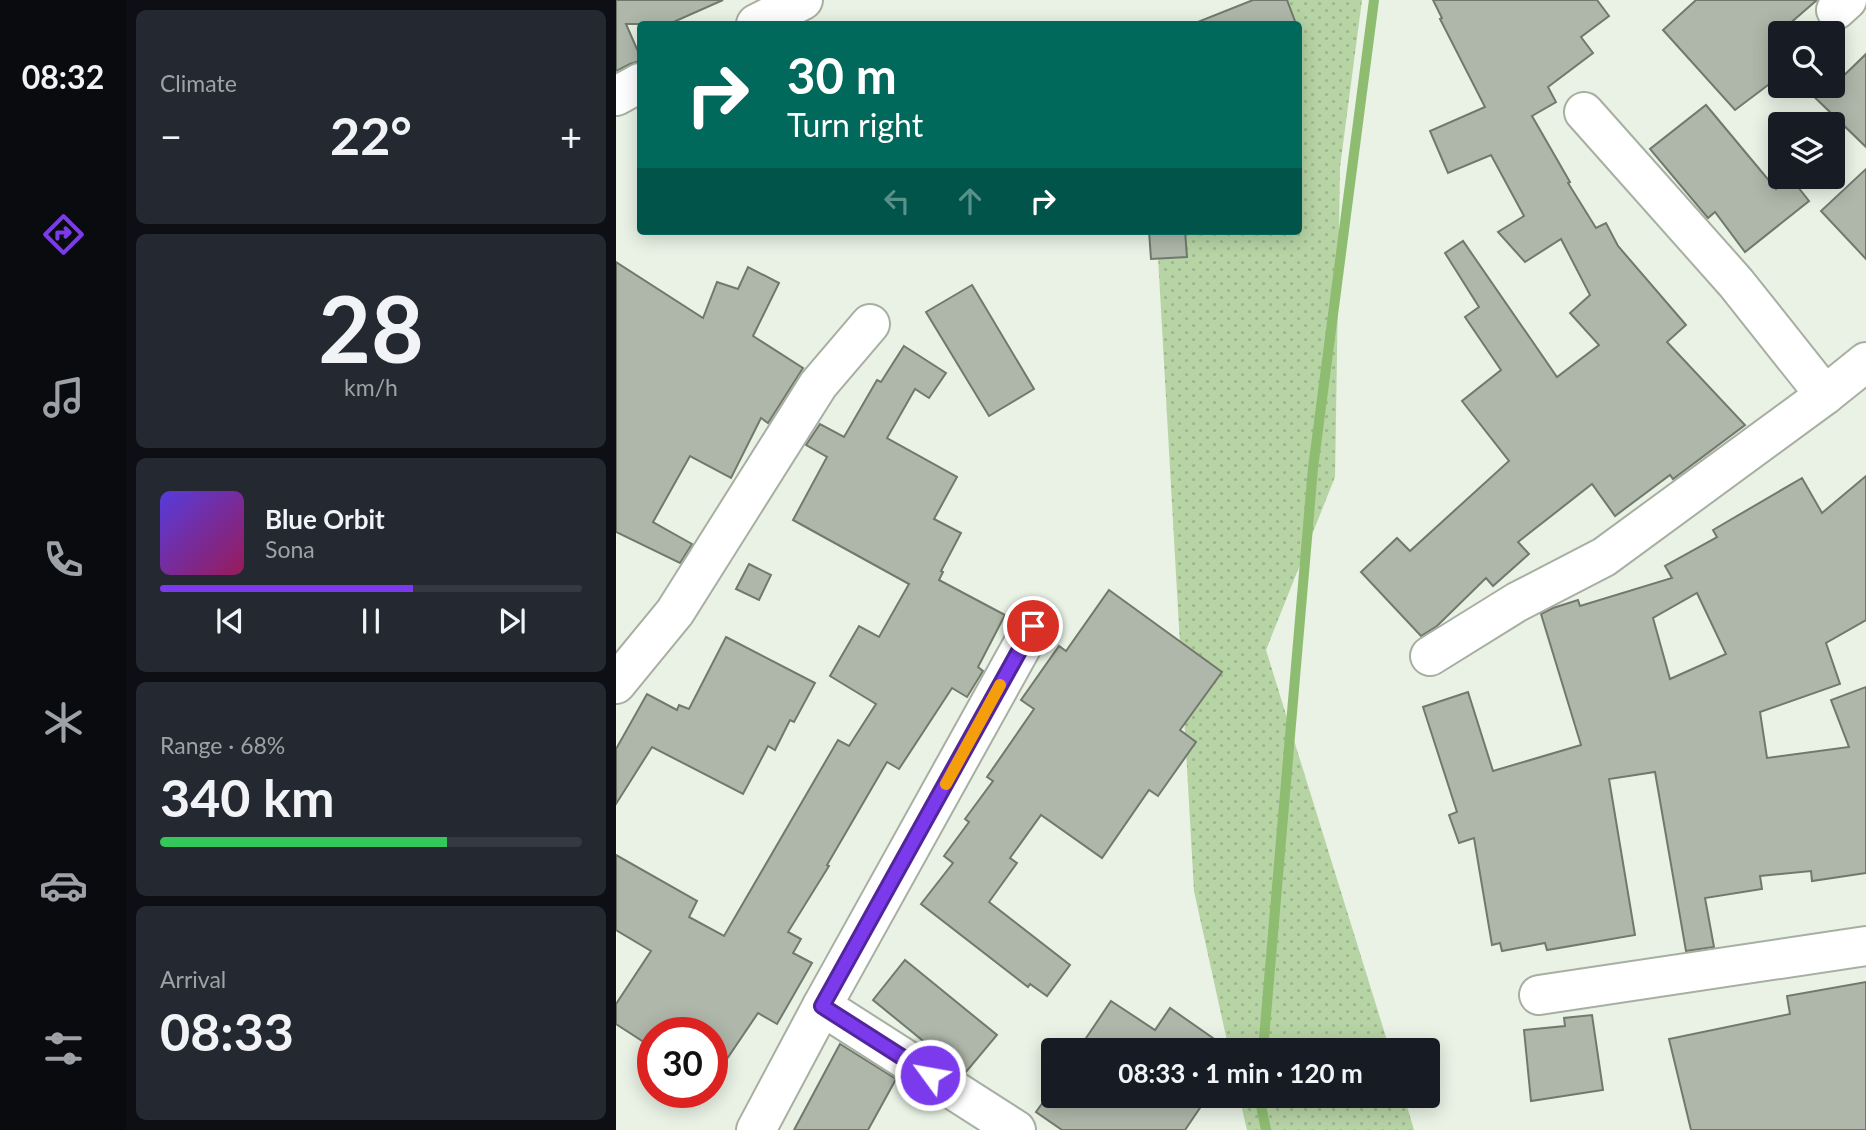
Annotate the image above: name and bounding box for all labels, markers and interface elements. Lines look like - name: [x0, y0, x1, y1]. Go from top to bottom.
- map controls: [1768, 21, 1845, 189]
- button: search: [1768, 21, 1845, 98]
- text: 30 m: [787, 46, 897, 104]
- icon: right: [672, 49, 763, 140]
- text: 08:32: [22, 57, 104, 96]
- text: Climate: [160, 69, 237, 97]
- text: 22°: [330, 104, 412, 166]
- text: Turn right: [787, 105, 923, 144]
- button: layers: [1768, 112, 1845, 189]
- text: −: [160, 113, 182, 159]
- text: +: [560, 113, 582, 159]
- icon: left: [878, 182, 916, 220]
- icon: ahead: [951, 182, 989, 220]
- icon: right: [1024, 182, 1062, 220]
- icon: directions: [39, 210, 88, 259]
- text: 28: [318, 273, 424, 382]
- icon: music: [39, 373, 88, 422]
- text: km/h: [344, 373, 398, 401]
- text: Blue Orbit: [265, 503, 385, 535]
- icon: phone: [39, 535, 88, 584]
- text: Sona: [265, 535, 315, 563]
- pin: [1003, 596, 1063, 656]
- icon: previous: [211, 602, 249, 640]
- icon: pause: [352, 602, 390, 640]
- icon: next: [493, 602, 531, 640]
- icon: arrive: [1014, 607, 1052, 645]
- icon: climate: [39, 698, 88, 747]
- text: Range · 68%: [160, 731, 285, 759]
- text: 340 km: [160, 766, 334, 828]
- icon: car: [39, 861, 88, 910]
- text: Arrival: [160, 965, 226, 993]
- text: 08:33: [160, 1000, 294, 1062]
- speed limit sign: 30: [637, 1017, 728, 1108]
- icon: filters: [39, 1024, 88, 1073]
- position arrow: [893, 1038, 967, 1112]
- text: 08:33 · 1 min · 120 m: [1118, 1057, 1363, 1089]

